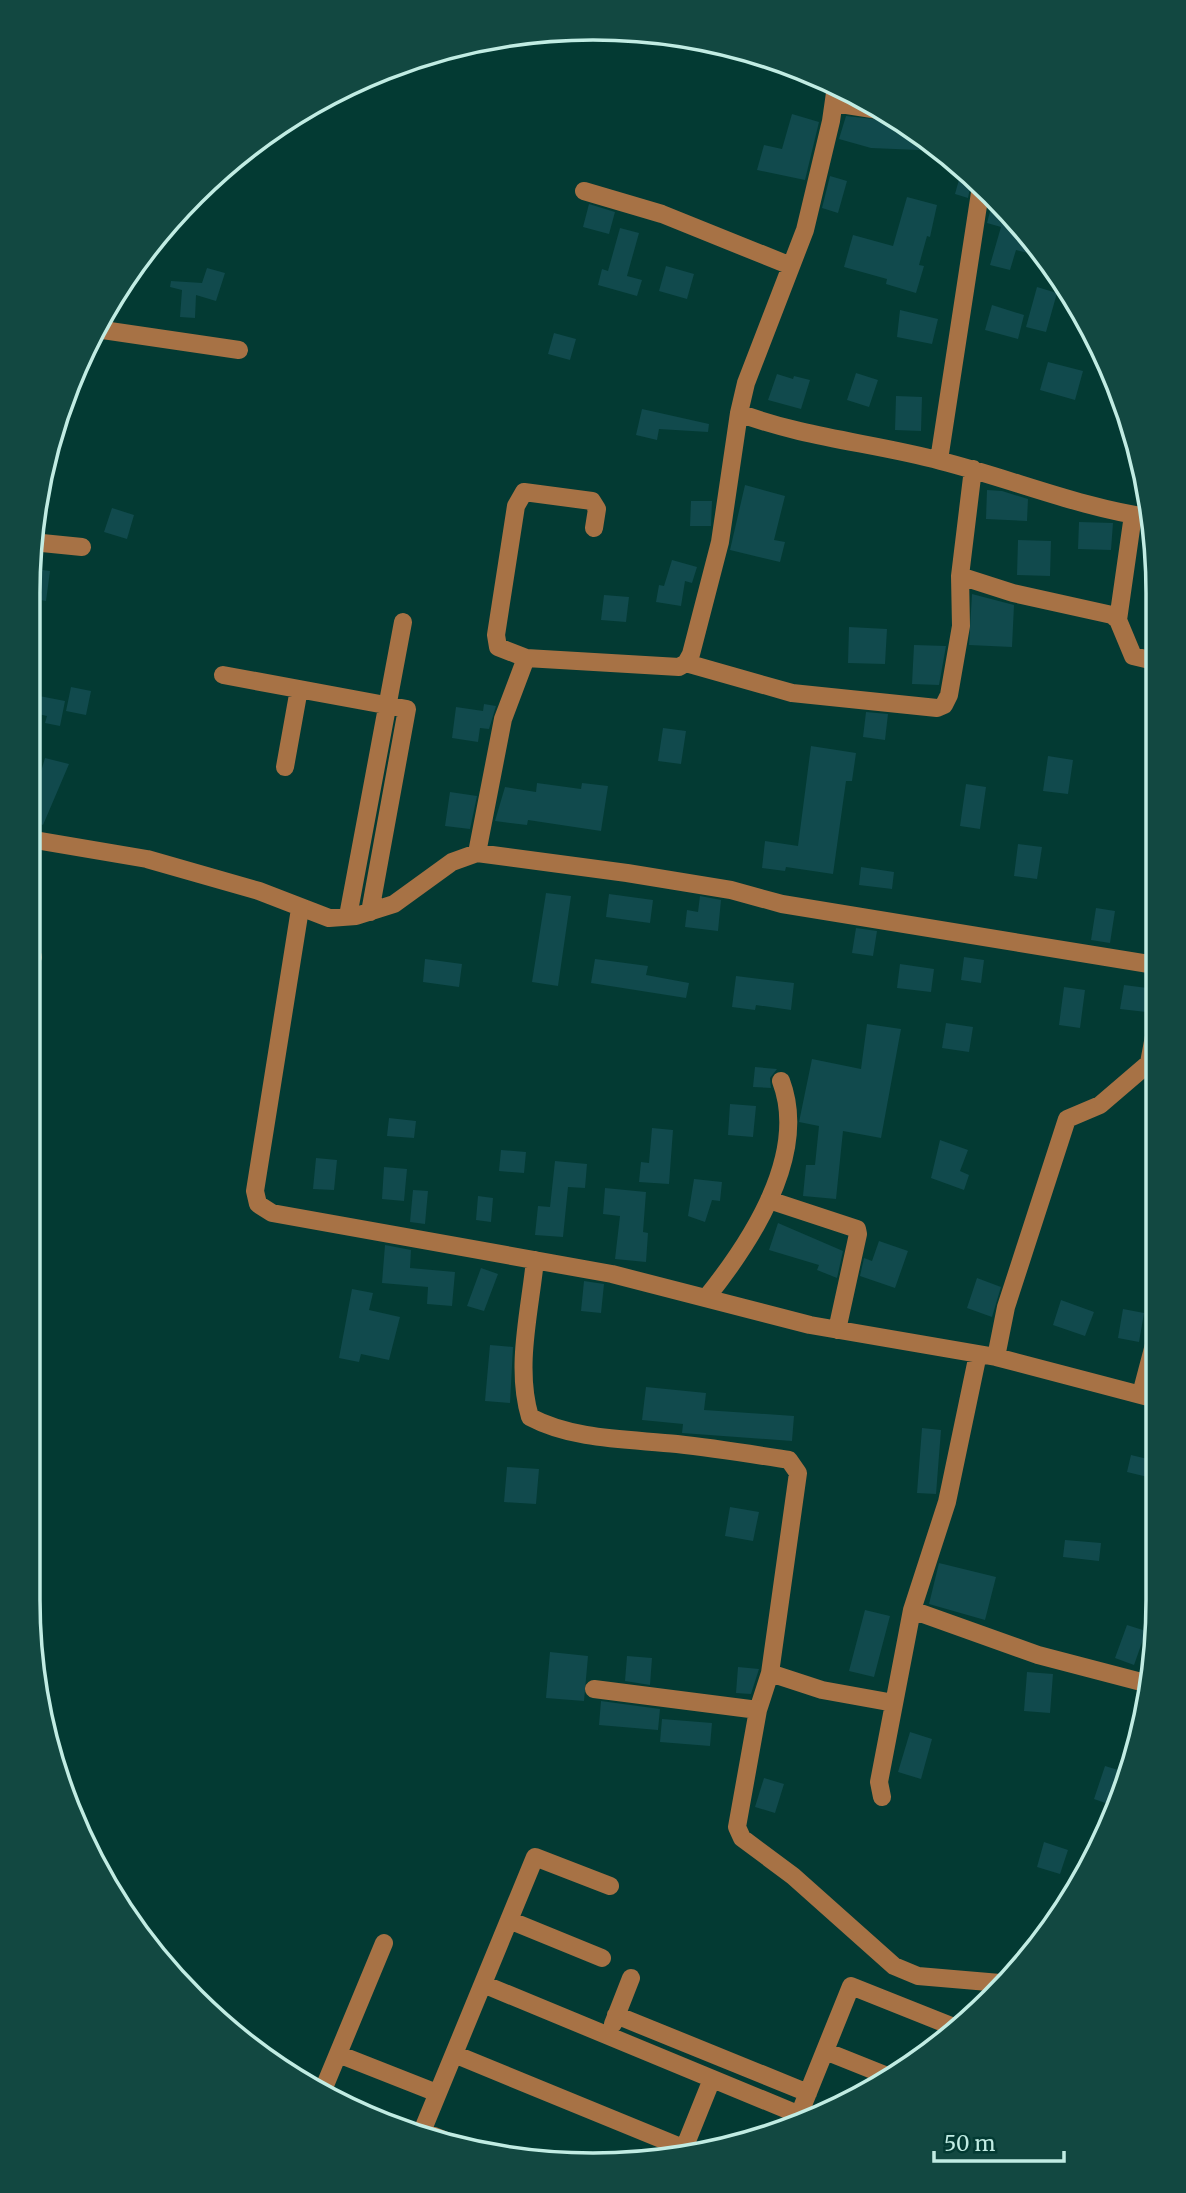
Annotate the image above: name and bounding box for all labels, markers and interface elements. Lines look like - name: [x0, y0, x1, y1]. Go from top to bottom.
- scale bar: [934, 2120, 1064, 2164]
- text: 50 m: [944, 2130, 995, 2157]

